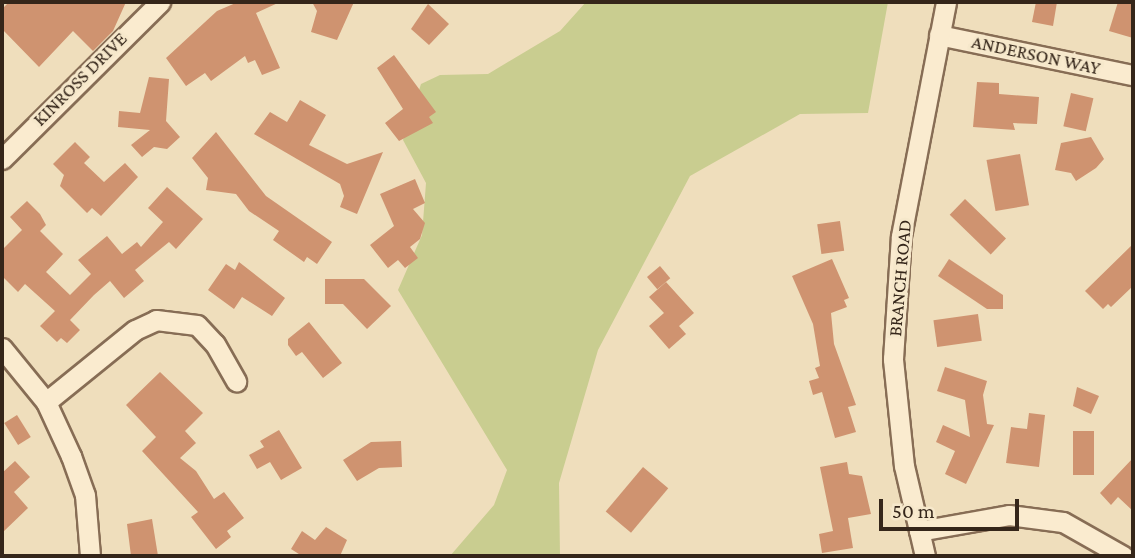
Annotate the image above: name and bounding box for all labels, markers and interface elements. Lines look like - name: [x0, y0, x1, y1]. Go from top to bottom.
- street label: KINROSS DRIVE: [28, 27, 132, 131]
- street label: ANDERSON WAY: [970, 30, 1102, 80]
- street label: BRANCH ROAD: [884, 219, 916, 337]
- scale bar: [883, 484, 1023, 528]
- text: 50 m: [892, 499, 935, 523]

